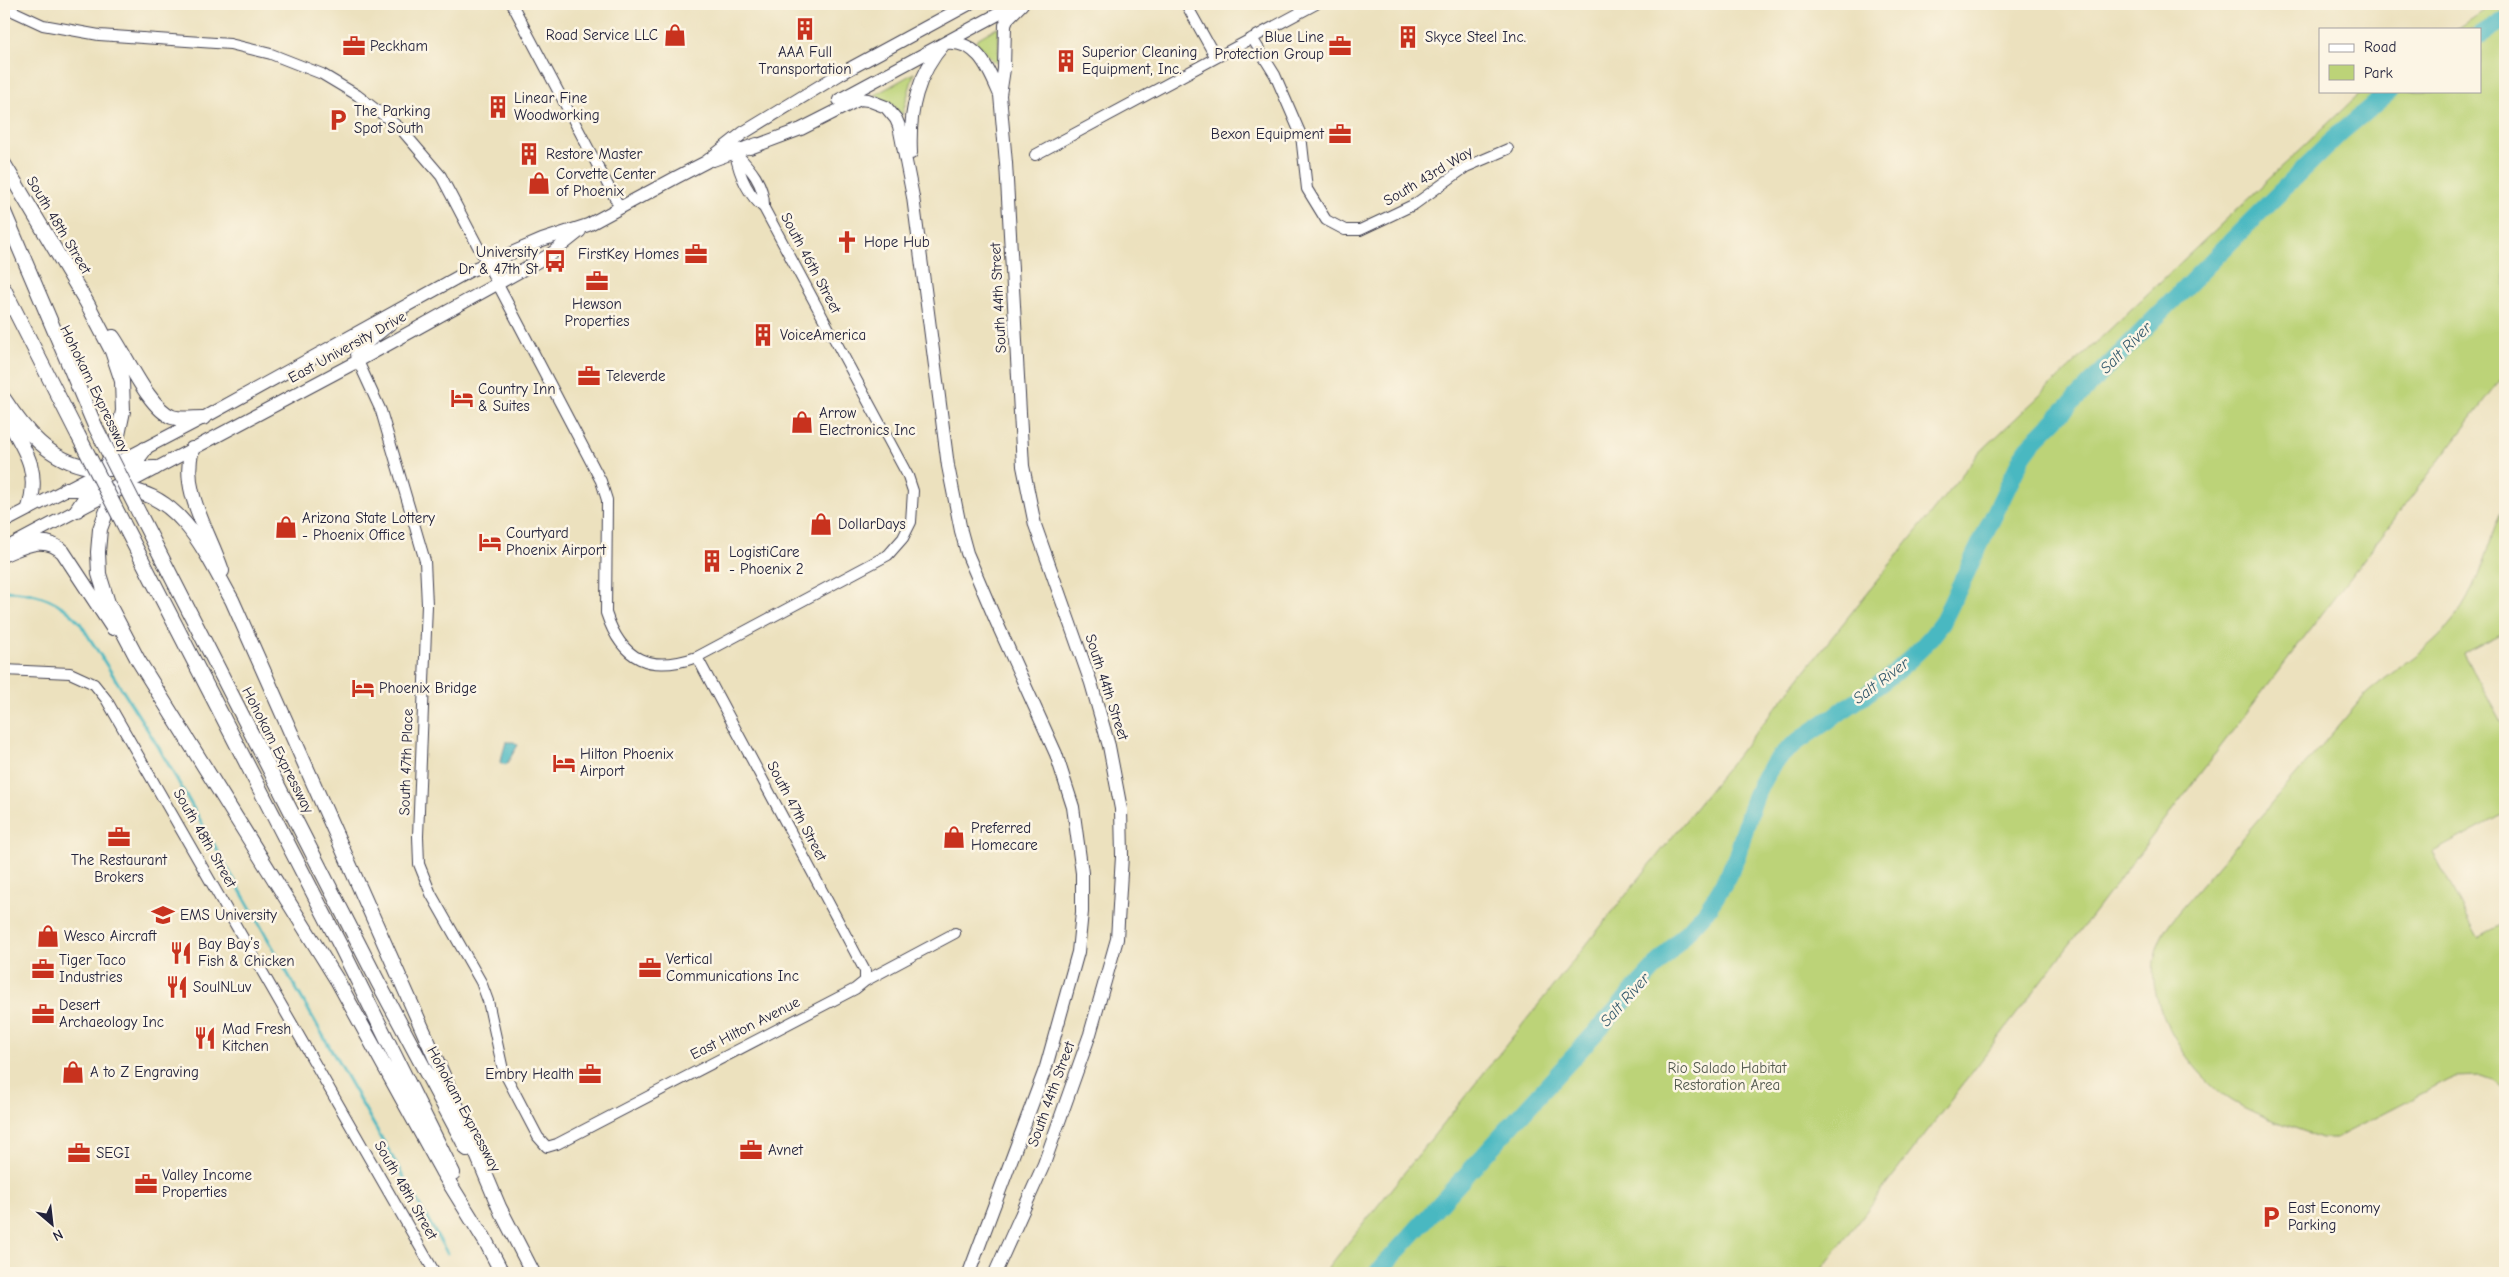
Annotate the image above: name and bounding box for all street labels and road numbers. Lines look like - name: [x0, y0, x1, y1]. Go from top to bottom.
- street label: South 43rd Way: [1380, 142, 1476, 210]
- street label: South 48th Street: [23, 173, 96, 278]
- street label: South 46th Street: [777, 210, 845, 317]
- street label: South 44th Street: [986, 242, 1010, 354]
- street label: East University Drive: [285, 307, 409, 387]
- street label: Hohokam Expressway: [56, 322, 134, 456]
- street label: South 44th Street: [1081, 632, 1133, 743]
- street label: Hohokam Expressway: [238, 684, 318, 817]
- street label: South 47th Place: [395, 708, 417, 816]
- street label: South 47th Street: [763, 758, 831, 865]
- street label: South 48th Street: [169, 785, 241, 891]
- street label: East Hilton Avenue: [687, 992, 803, 1063]
- street label: South 44th Street: [1024, 1038, 1079, 1149]
- street label: Hohokam Expressway: [423, 1043, 505, 1175]
- street label: South 48th Street: [370, 1137, 442, 1243]

